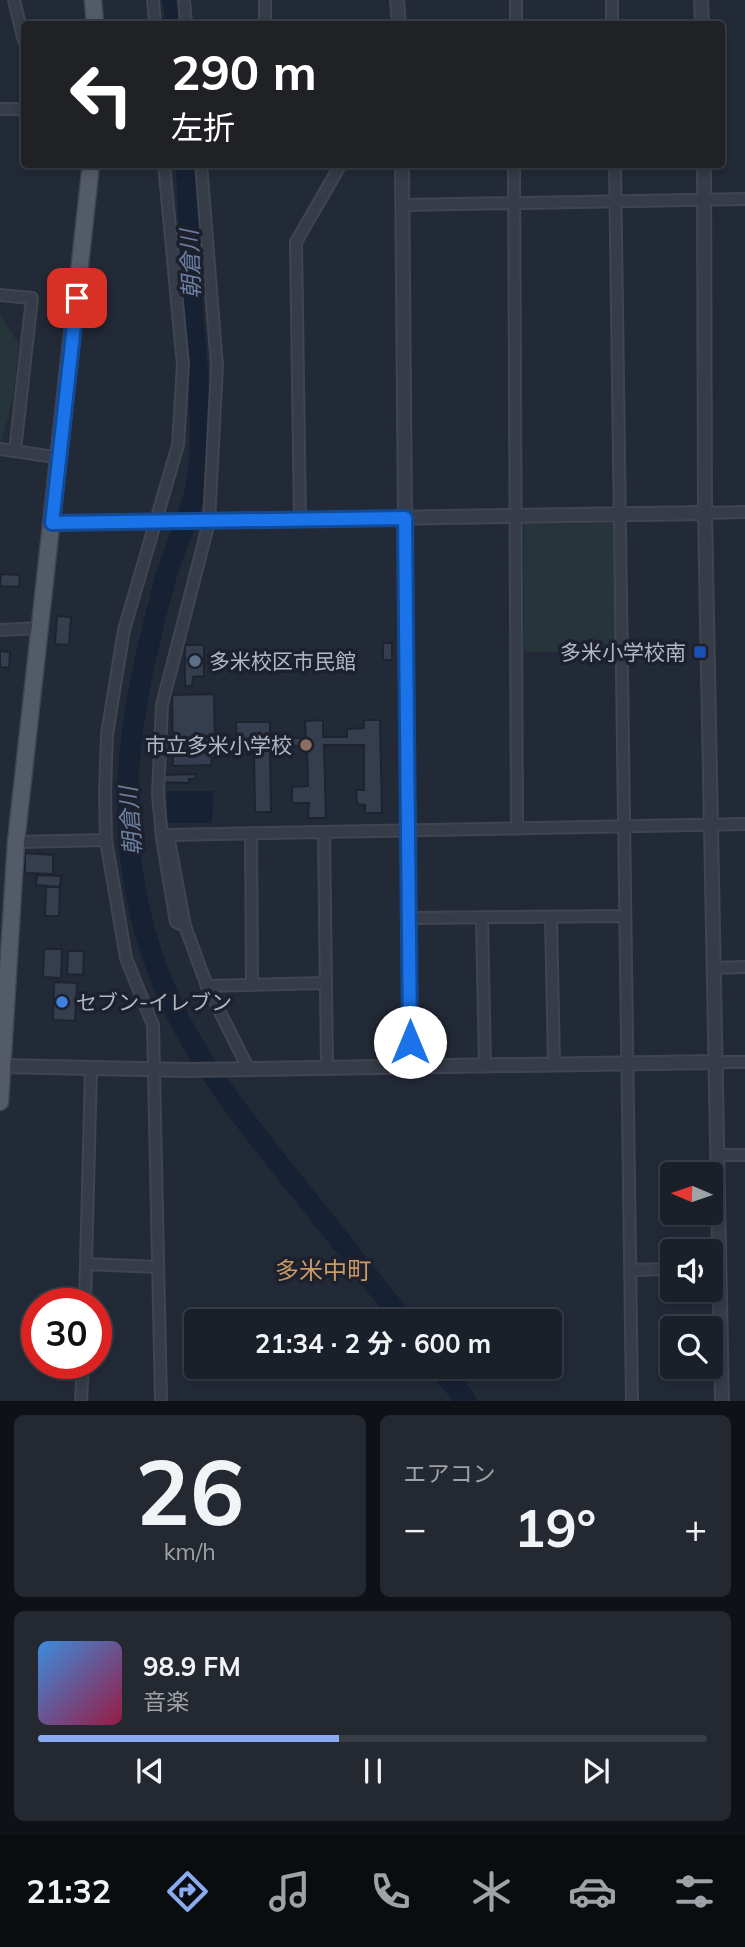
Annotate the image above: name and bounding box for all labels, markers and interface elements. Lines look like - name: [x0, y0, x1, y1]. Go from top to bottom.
- text: 290 m: [171, 41, 317, 102]
- icon: left: [56, 49, 147, 140]
- text: 左折: [171, 107, 235, 147]
- water label: 朝倉川: [174, 226, 206, 299]
- pin: [47, 268, 107, 328]
- icon: arrive: [58, 279, 96, 317]
- place label: 多米小学校南: [560, 639, 686, 665]
- marker: 多米小学校南: [692, 644, 708, 660]
- place label: 多米校区市民館: [209, 648, 356, 674]
- marker: 多米校区市民館: [187, 653, 203, 669]
- place label: 市立多米小学校: [145, 732, 292, 758]
- marker: 市立多米小学校: [298, 737, 314, 753]
- water label: 朝倉川: [113, 783, 147, 856]
- place label: セブン-イレブン: [76, 989, 232, 1015]
- marker: セブン-イレブン: [54, 994, 70, 1010]
- position arrow: [373, 1005, 447, 1079]
- north arrow: [660, 1162, 723, 1225]
- map controls: [660, 1162, 723, 1379]
- button: sound: [660, 1239, 723, 1302]
- district label: 多米中町: [275, 1255, 371, 1285]
- speed limit sign: 30: [21, 1288, 112, 1379]
- button: search: [660, 1316, 723, 1379]
- text: 21:34 · 2 分 · 600 m: [255, 1327, 491, 1360]
- text: 26: [135, 1434, 244, 1548]
- text: エアコン: [404, 1459, 496, 1488]
- text: 19°: [514, 1495, 596, 1560]
- text: −: [404, 1504, 426, 1552]
- text: +: [684, 1504, 707, 1552]
- text: km/h: [164, 1537, 216, 1566]
- text: 98.9 FM: [143, 1650, 241, 1683]
- text: 音楽: [143, 1687, 189, 1716]
- icon: previous: [131, 1752, 169, 1790]
- icon: pause: [354, 1752, 392, 1790]
- icon: next: [577, 1752, 615, 1790]
- icon: directions: [163, 1867, 212, 1916]
- icon: music: [265, 1867, 314, 1916]
- icon: phone: [366, 1867, 415, 1916]
- icon: climate: [467, 1867, 516, 1916]
- icon: car: [568, 1867, 617, 1916]
- icon: filters: [670, 1867, 719, 1916]
- text: 21:32: [26, 1871, 111, 1911]

